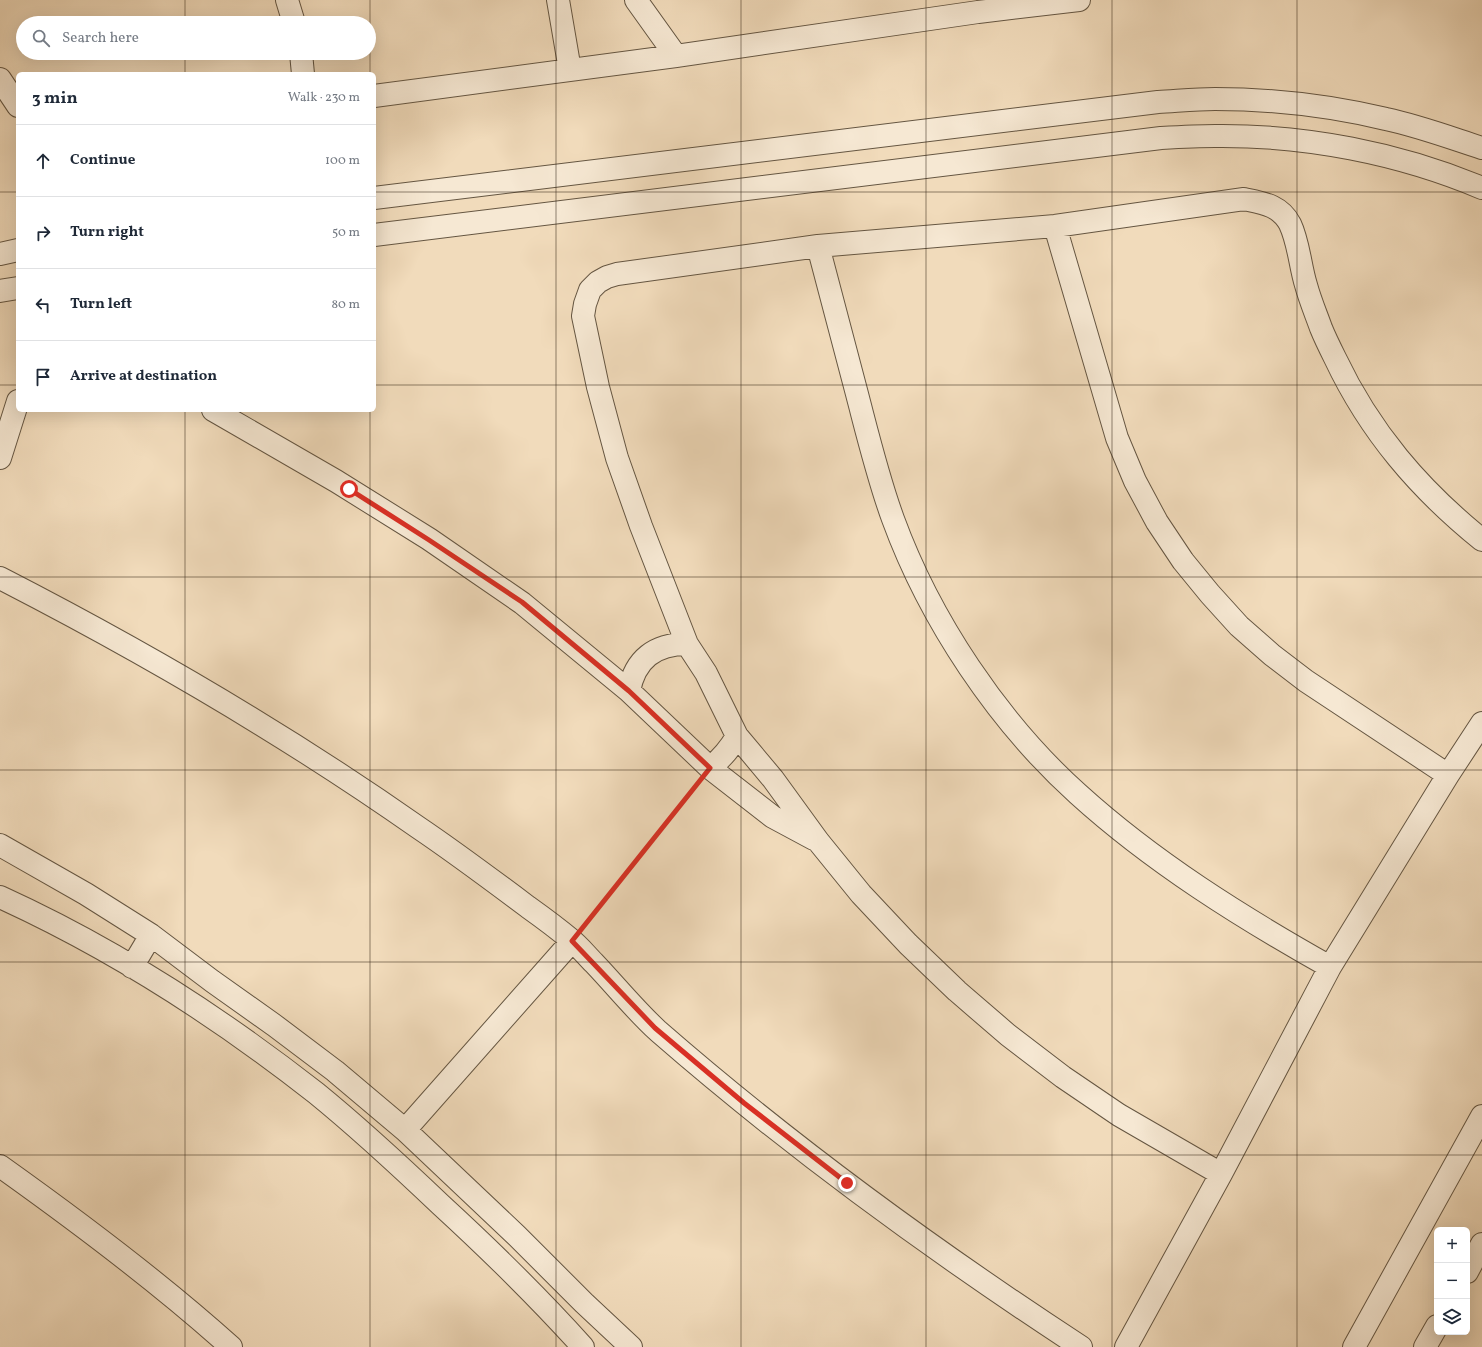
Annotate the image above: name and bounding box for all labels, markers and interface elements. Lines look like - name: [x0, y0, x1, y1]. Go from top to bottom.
- search box: [16, 16, 376, 60]
- icon: search: [30, 27, 52, 49]
- text: Search here: [62, 28, 139, 49]
- text: 3 min: [32, 87, 78, 110]
- text: Walk · 230 m: [288, 89, 360, 107]
- icon: ahead: [32, 150, 54, 172]
- text: Continue: [70, 150, 135, 171]
- text: 100 m: [325, 152, 360, 170]
- icon: right: [32, 222, 54, 244]
- text: Turn right: [70, 222, 144, 243]
- text: 50 m: [332, 224, 360, 242]
- icon: left: [32, 294, 54, 316]
- text: Turn left: [70, 294, 132, 315]
- text: 80 m: [331, 296, 360, 314]
- icon: arrive: [32, 366, 54, 388]
- text: Arrive at destination: [70, 366, 217, 387]
- route start: [340, 480, 358, 498]
- route end: [838, 1174, 856, 1192]
- map controls: [1434, 1227, 1470, 1335]
- button: +: [1434, 1227, 1470, 1263]
- button: −: [1434, 1263, 1470, 1299]
- button: layers: [1434, 1299, 1470, 1335]

